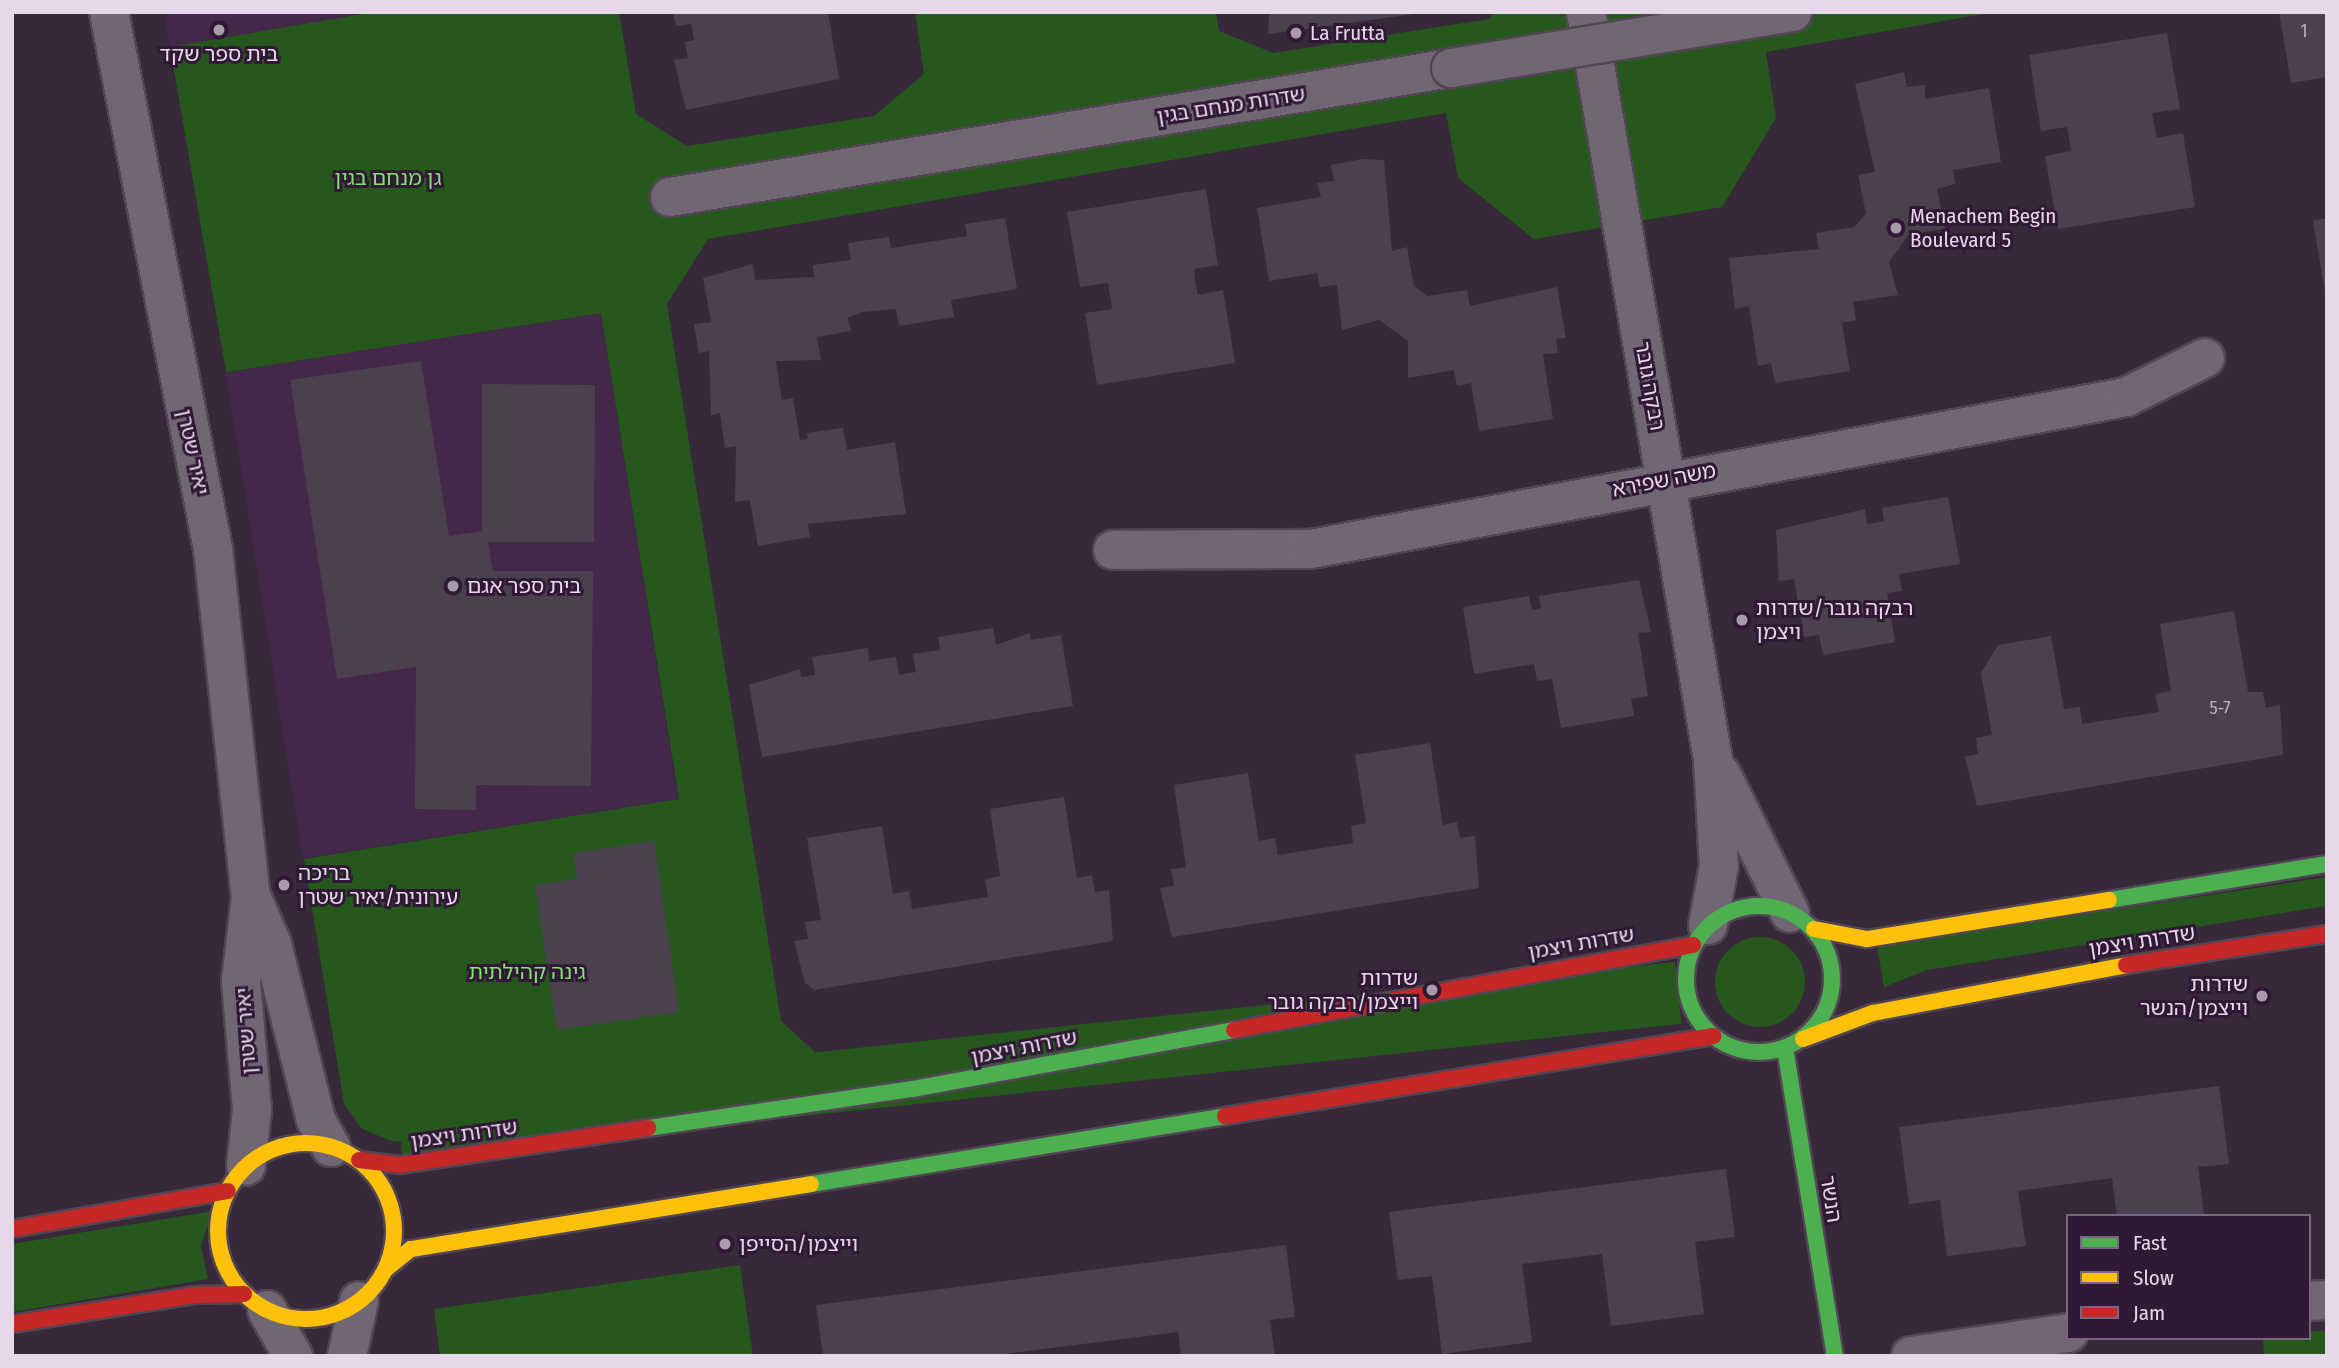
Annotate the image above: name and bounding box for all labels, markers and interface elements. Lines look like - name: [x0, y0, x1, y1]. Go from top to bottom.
- place label: La Frutta: [1310, 20, 1385, 46]
- house number: 1: [2300, 20, 2308, 42]
- marker: בית ספר שקד: [211, 22, 227, 38]
- marker: La Frutta: [1288, 25, 1304, 41]
- place label: בית ספר שקד: [160, 41, 278, 67]
- street label: שדרות מנחם בגין: [1155, 81, 1307, 129]
- park label: גן מנחם בגין: [334, 165, 442, 191]
- place label: Menachem Begin Boulevard 5: [1910, 203, 2056, 253]
- marker: Menachem Begin Boulevard 5: [1888, 220, 1904, 236]
- street label: רבקה גובר: [1630, 340, 1670, 432]
- street label: יאיר שטרן: [172, 407, 214, 497]
- street label: משה שפירא: [1610, 458, 1718, 502]
- place label: בית ספר אגם: [467, 573, 581, 599]
- marker: בית ספר אגם: [445, 578, 461, 594]
- place label: רבקה גובר/שדרות ויצמן: [1756, 595, 1913, 645]
- marker: רבקה גובר/שדרות ויצמן: [1734, 612, 1750, 628]
- house number: 5-7: [2209, 697, 2231, 719]
- place label: בריכה עירונית/יאיר שטרן: [298, 860, 458, 910]
- marker: בריכה עירונית/יאיר שטרן: [276, 877, 292, 893]
- street label: שדרות ויצמן: [2087, 920, 2197, 962]
- street label: שדרות ויצמן: [1526, 921, 1636, 965]
- park label: גינה קהילתית: [468, 959, 586, 985]
- place label: שדרות וייצמן/רבקה גובר: [1267, 965, 1418, 1015]
- place label: שדרות וייצמן/הנשר: [2140, 971, 2248, 1021]
- marker: שדרות וייצמן/רבקה גובר: [1424, 982, 1440, 998]
- street label: יאיר שטרן: [230, 987, 262, 1075]
- marker: שדרות וייצמן/הנשר: [2254, 988, 2270, 1004]
- street label: שדרות ויצמן: [969, 1024, 1079, 1070]
- street label: שדרות ויצמן: [409, 1114, 519, 1154]
- street label: הנשר: [1815, 1174, 1847, 1224]
- legend: [2066, 1214, 2311, 1340]
- text: Fast: [2133, 1230, 2167, 1256]
- place label: וייצמן/הסייפן: [739, 1231, 858, 1257]
- marker: וייצמן/הסייפן: [717, 1236, 733, 1252]
- text: Slow: [2133, 1265, 2174, 1291]
- text: Jam: [2133, 1300, 2165, 1326]

